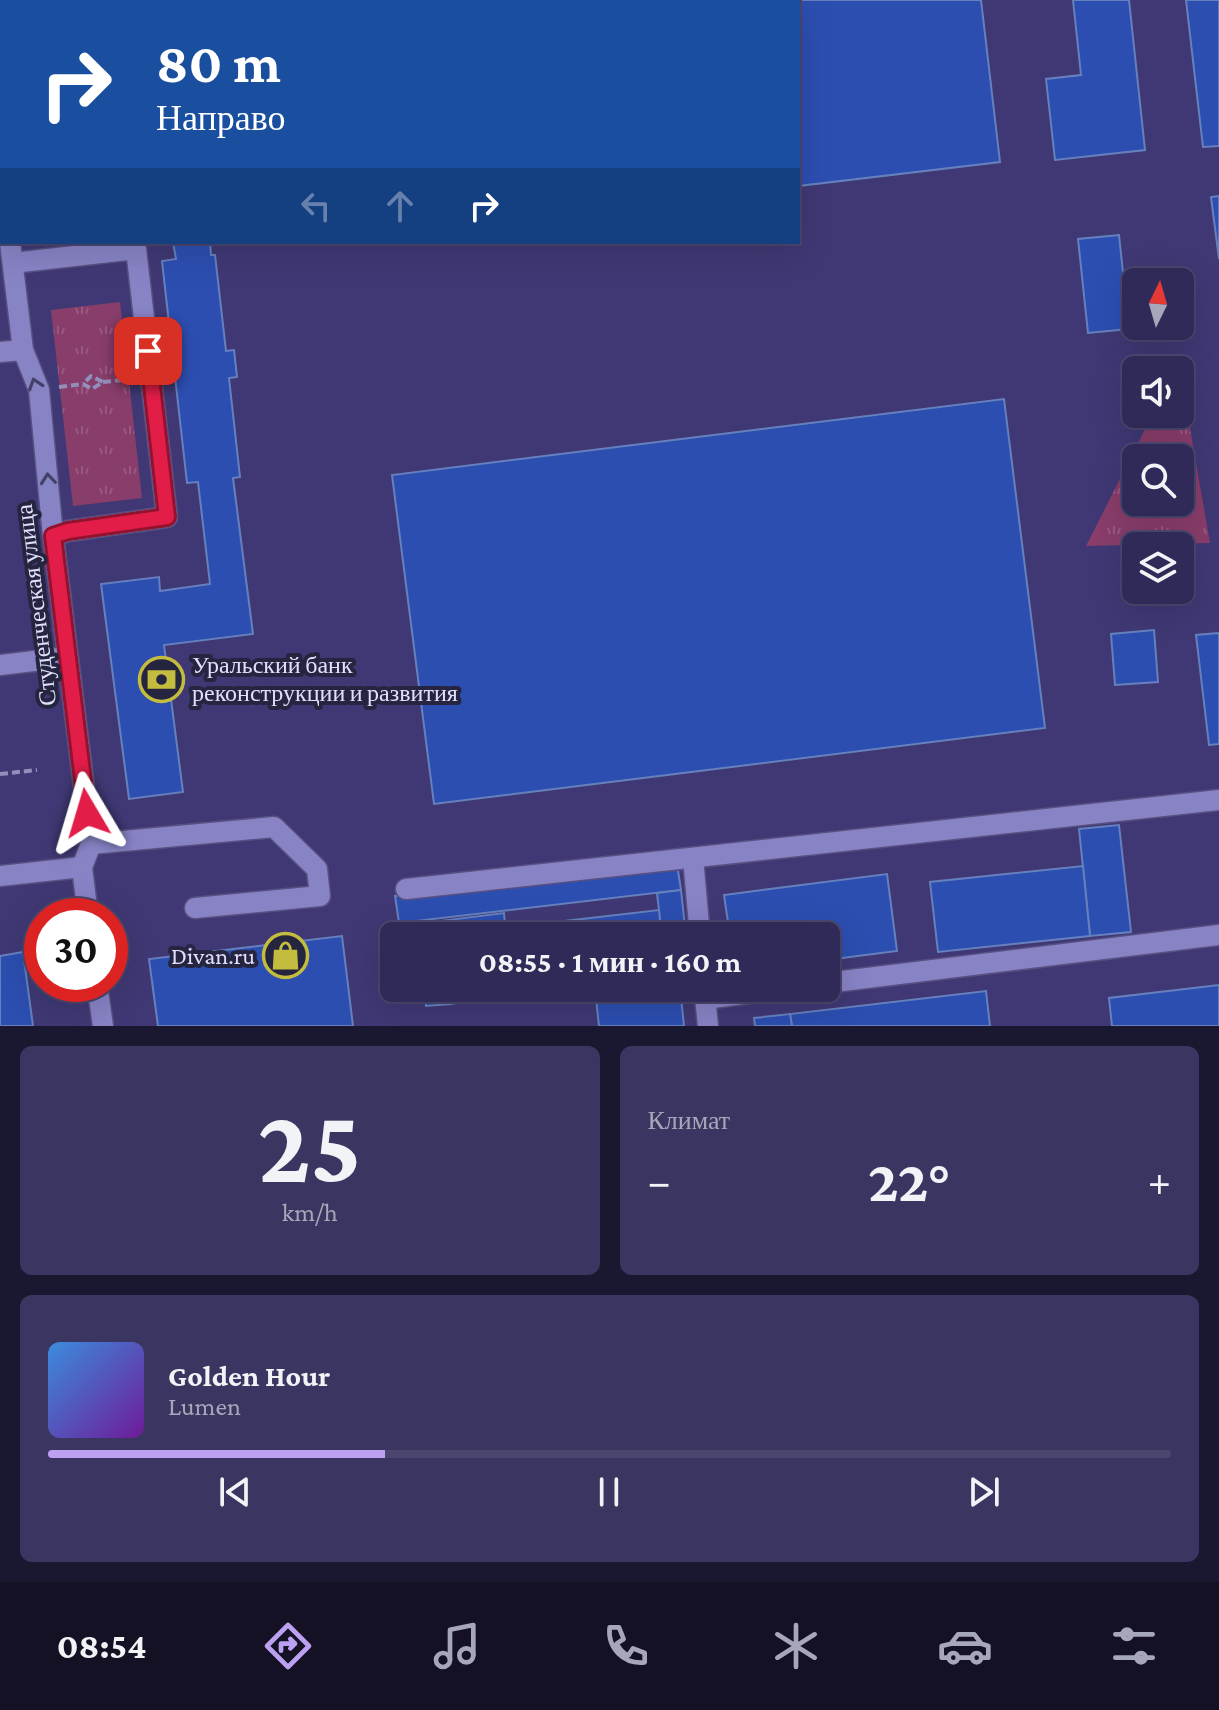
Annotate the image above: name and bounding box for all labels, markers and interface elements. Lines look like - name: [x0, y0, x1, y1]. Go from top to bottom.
- icon: right: [24, 32, 128, 136]
- text: 80 m: [156, 32, 281, 94]
- text: Направо: [156, 98, 286, 138]
- icon: left: [294, 184, 338, 228]
- icon: ahead: [378, 184, 422, 228]
- icon: right: [462, 184, 506, 228]
- north arrow: [1122, 268, 1194, 340]
- map controls: [1122, 268, 1194, 604]
- pin: [114, 317, 182, 385]
- icon: arrive: [126, 329, 170, 373]
- button: sound: [1122, 356, 1194, 428]
- one-way arrow: [28, 377, 44, 391]
- button: search: [1122, 444, 1194, 516]
- one-way arrow: [39, 472, 56, 485]
- street label: Студенческая улица: [10, 502, 61, 707]
- button: layers: [1122, 532, 1194, 604]
- place label: Уральский банк реконструкции и развития: [192, 651, 458, 706]
- bank icon: Уральский банк реконструкции и развития: [137, 655, 185, 703]
- position arrow: [45, 771, 129, 855]
- speed limit sign: 30: [24, 898, 128, 1002]
- shop icon: Divan.ru: [262, 932, 310, 980]
- place label: Divan.ru: [171, 942, 255, 969]
- text: 08:55 · 1 мин · 160 m: [479, 945, 741, 978]
- text: 25: [258, 1088, 362, 1203]
- text: Климат: [648, 1106, 730, 1135]
- text: 22°: [868, 1147, 951, 1214]
- text: −: [648, 1157, 671, 1205]
- text: +: [1148, 1157, 1171, 1205]
- text: km/h: [282, 1198, 338, 1227]
- text: Golden Hour: [168, 1359, 330, 1392]
- text: Lumen: [168, 1392, 241, 1421]
- icon: previous: [213, 1470, 257, 1514]
- icon: pause: [587, 1470, 631, 1514]
- icon: next: [962, 1470, 1006, 1514]
- icon: directions: [260, 1618, 316, 1674]
- icon: music: [429, 1618, 485, 1674]
- icon: phone: [598, 1618, 654, 1674]
- icon: climate: [768, 1618, 824, 1674]
- icon: car: [937, 1618, 993, 1674]
- icon: filters: [1106, 1618, 1162, 1674]
- text: 08:54: [57, 1626, 147, 1666]

